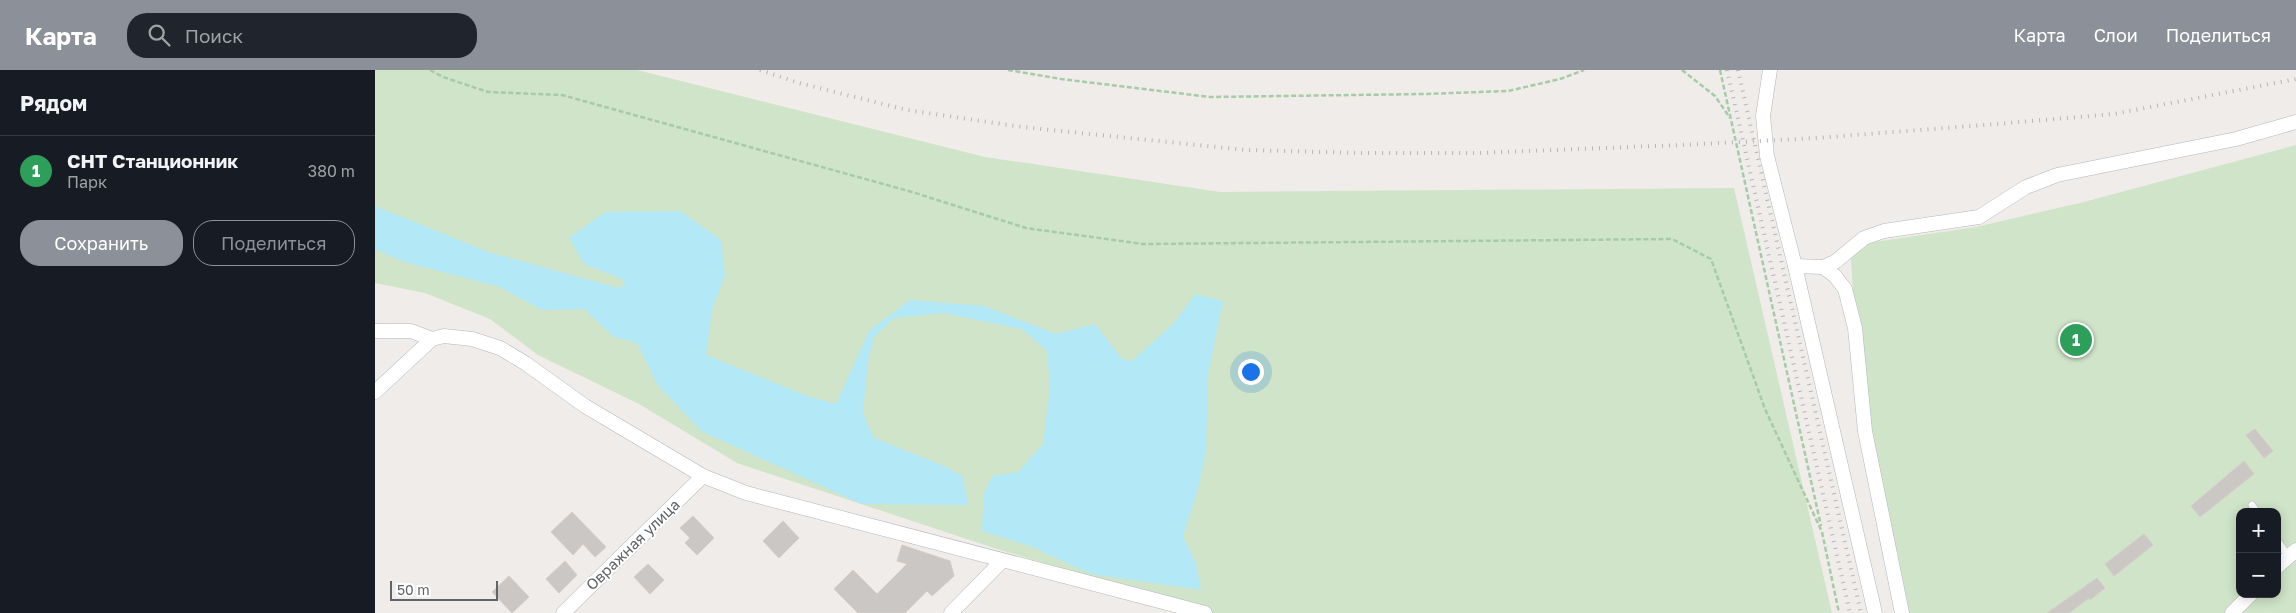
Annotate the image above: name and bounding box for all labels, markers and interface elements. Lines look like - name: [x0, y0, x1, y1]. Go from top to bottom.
- search box: [127, 13, 477, 58]
- text: Карта: [25, 21, 97, 50]
- icon: search: [145, 21, 173, 49]
- text: Поиск: [185, 24, 243, 47]
- text: Карта: [2014, 24, 2066, 46]
- text: Слои: [2094, 24, 2138, 46]
- text: Поделиться: [2166, 24, 2271, 46]
- text: Рядом: [20, 90, 87, 116]
- text: СНТ Станционник: [67, 149, 238, 172]
- text: 1: [32, 161, 40, 181]
- text: 380 m: [308, 161, 355, 181]
- text: Парк: [67, 172, 107, 192]
- button: Сохранить: [20, 220, 183, 266]
- button: Поделиться: [193, 220, 355, 266]
- pin: 1: [2060, 321, 2092, 359]
- your location: [1238, 359, 1264, 385]
- street label: Овражная улица: [582, 495, 683, 594]
- map controls: [2236, 508, 2281, 598]
- button: +: [2236, 508, 2281, 553]
- button: −: [2236, 553, 2281, 598]
- scale bar: [390, 578, 497, 601]
- text: 50 m: [397, 581, 430, 598]

